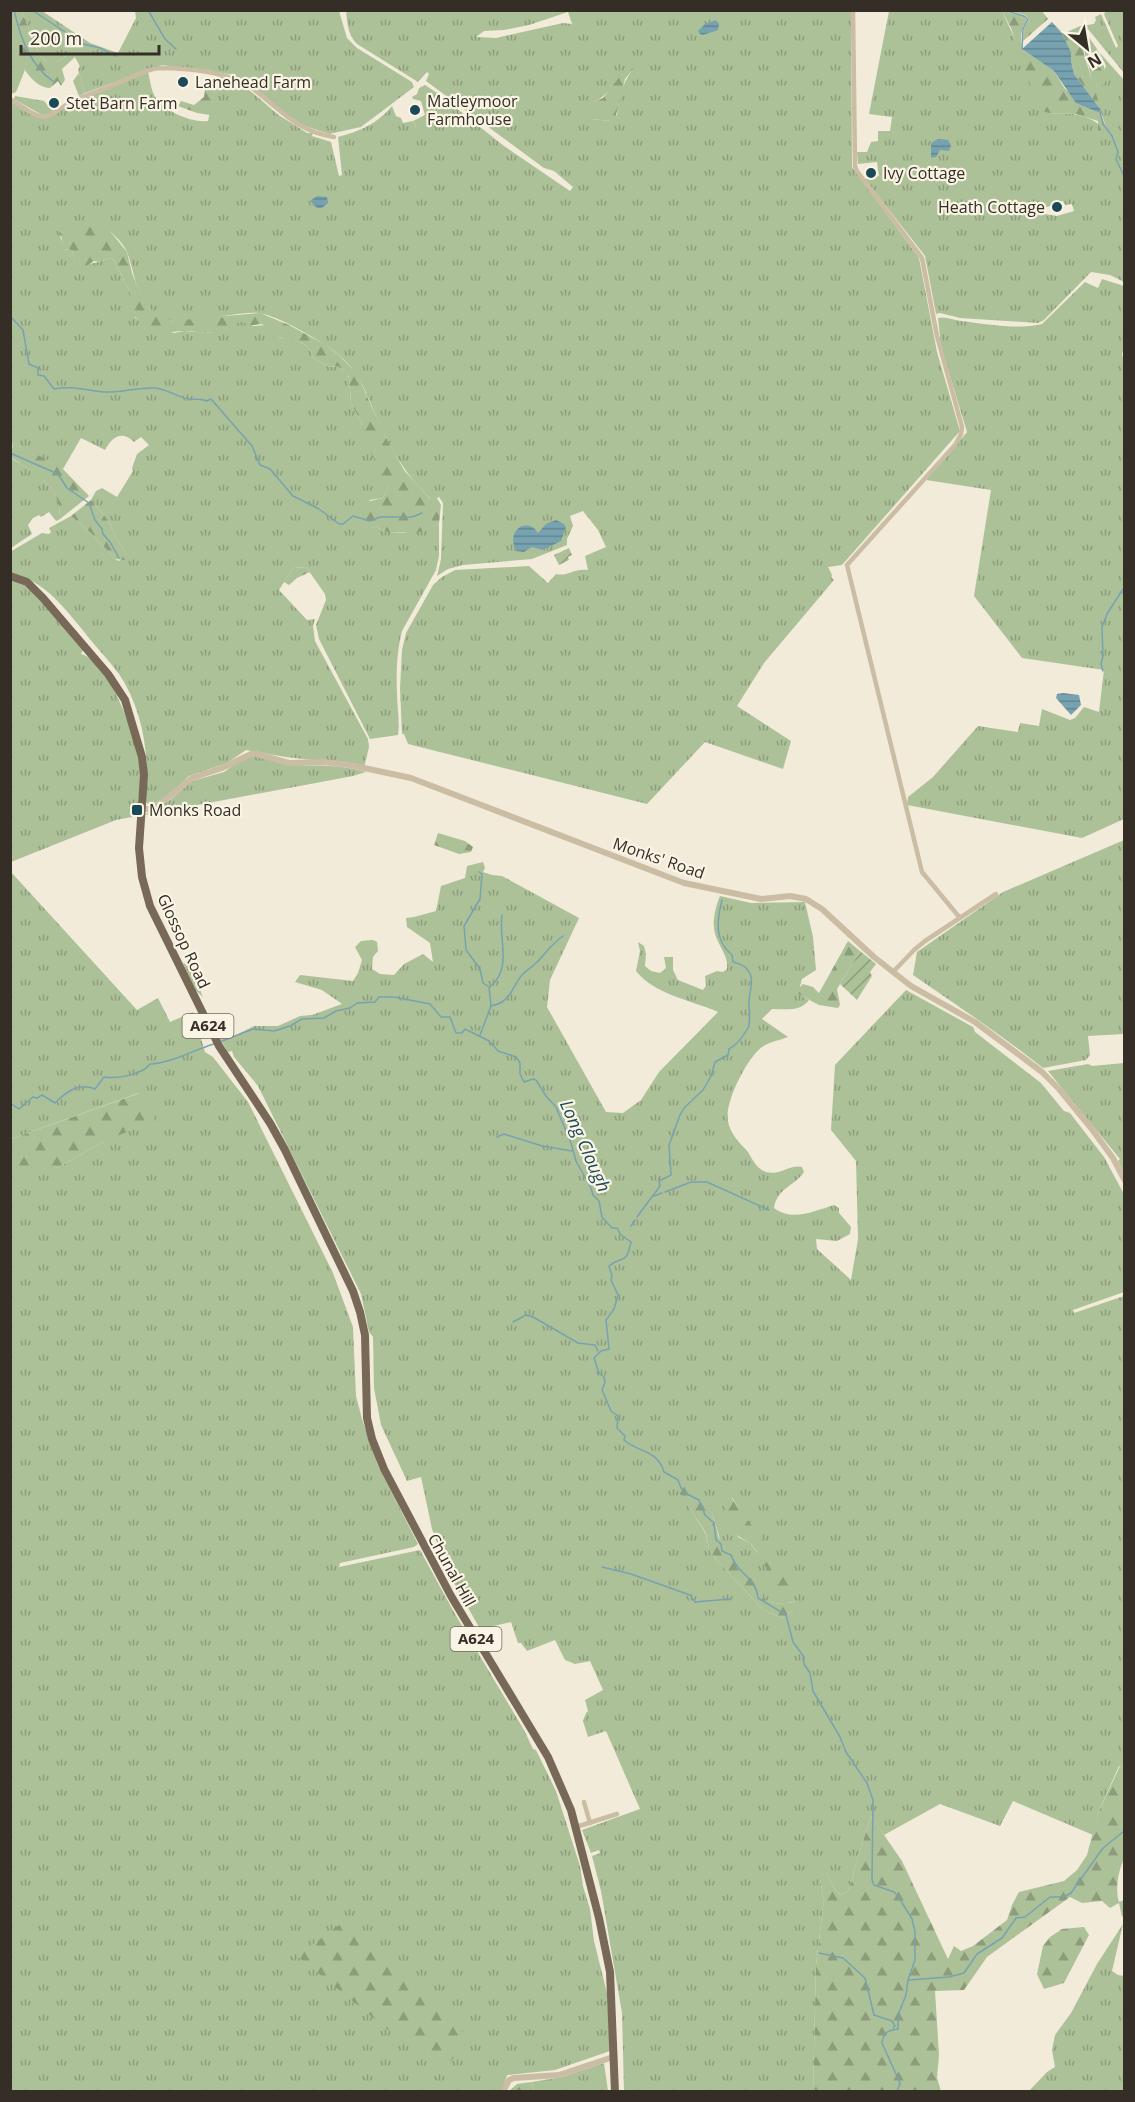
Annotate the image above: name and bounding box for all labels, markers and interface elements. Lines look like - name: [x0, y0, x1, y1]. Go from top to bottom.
- scale bar: [21, 18, 159, 56]
- north arrow: [1057, 18, 1117, 78]
- text: 200 m: [30, 26, 82, 50]
- text: N: [1083, 48, 1106, 74]
- place label: Lanehead Farm: [195, 71, 311, 93]
- marker: Lanehead Farm: [176, 75, 190, 89]
- place label: Matleymoor Farmhouse: [427, 90, 518, 130]
- place label: Stet Barn Farm: [66, 92, 178, 114]
- marker: Stet Barn Farm: [47, 96, 61, 110]
- marker: Matleymoor Farmhouse: [408, 103, 422, 117]
- place label: Ivy Cottage: [883, 162, 965, 184]
- marker: Ivy Cottage: [864, 166, 878, 180]
- place label: Heath Cottage: [938, 196, 1045, 218]
- marker: Heath Cottage: [1050, 200, 1064, 214]
- place label: Monks Road: [149, 799, 241, 821]
- marker: Monks Road: [130, 803, 144, 817]
- street label: Monks' Road: [610, 832, 708, 884]
- street label: Glossop Road: [152, 890, 216, 992]
- road number: A624: [182, 1014, 234, 1038]
- water label: Long Clough: [555, 1096, 617, 1195]
- street label: Chunal Hill: [423, 1529, 481, 1611]
- road number: A624: [450, 1627, 502, 1651]

